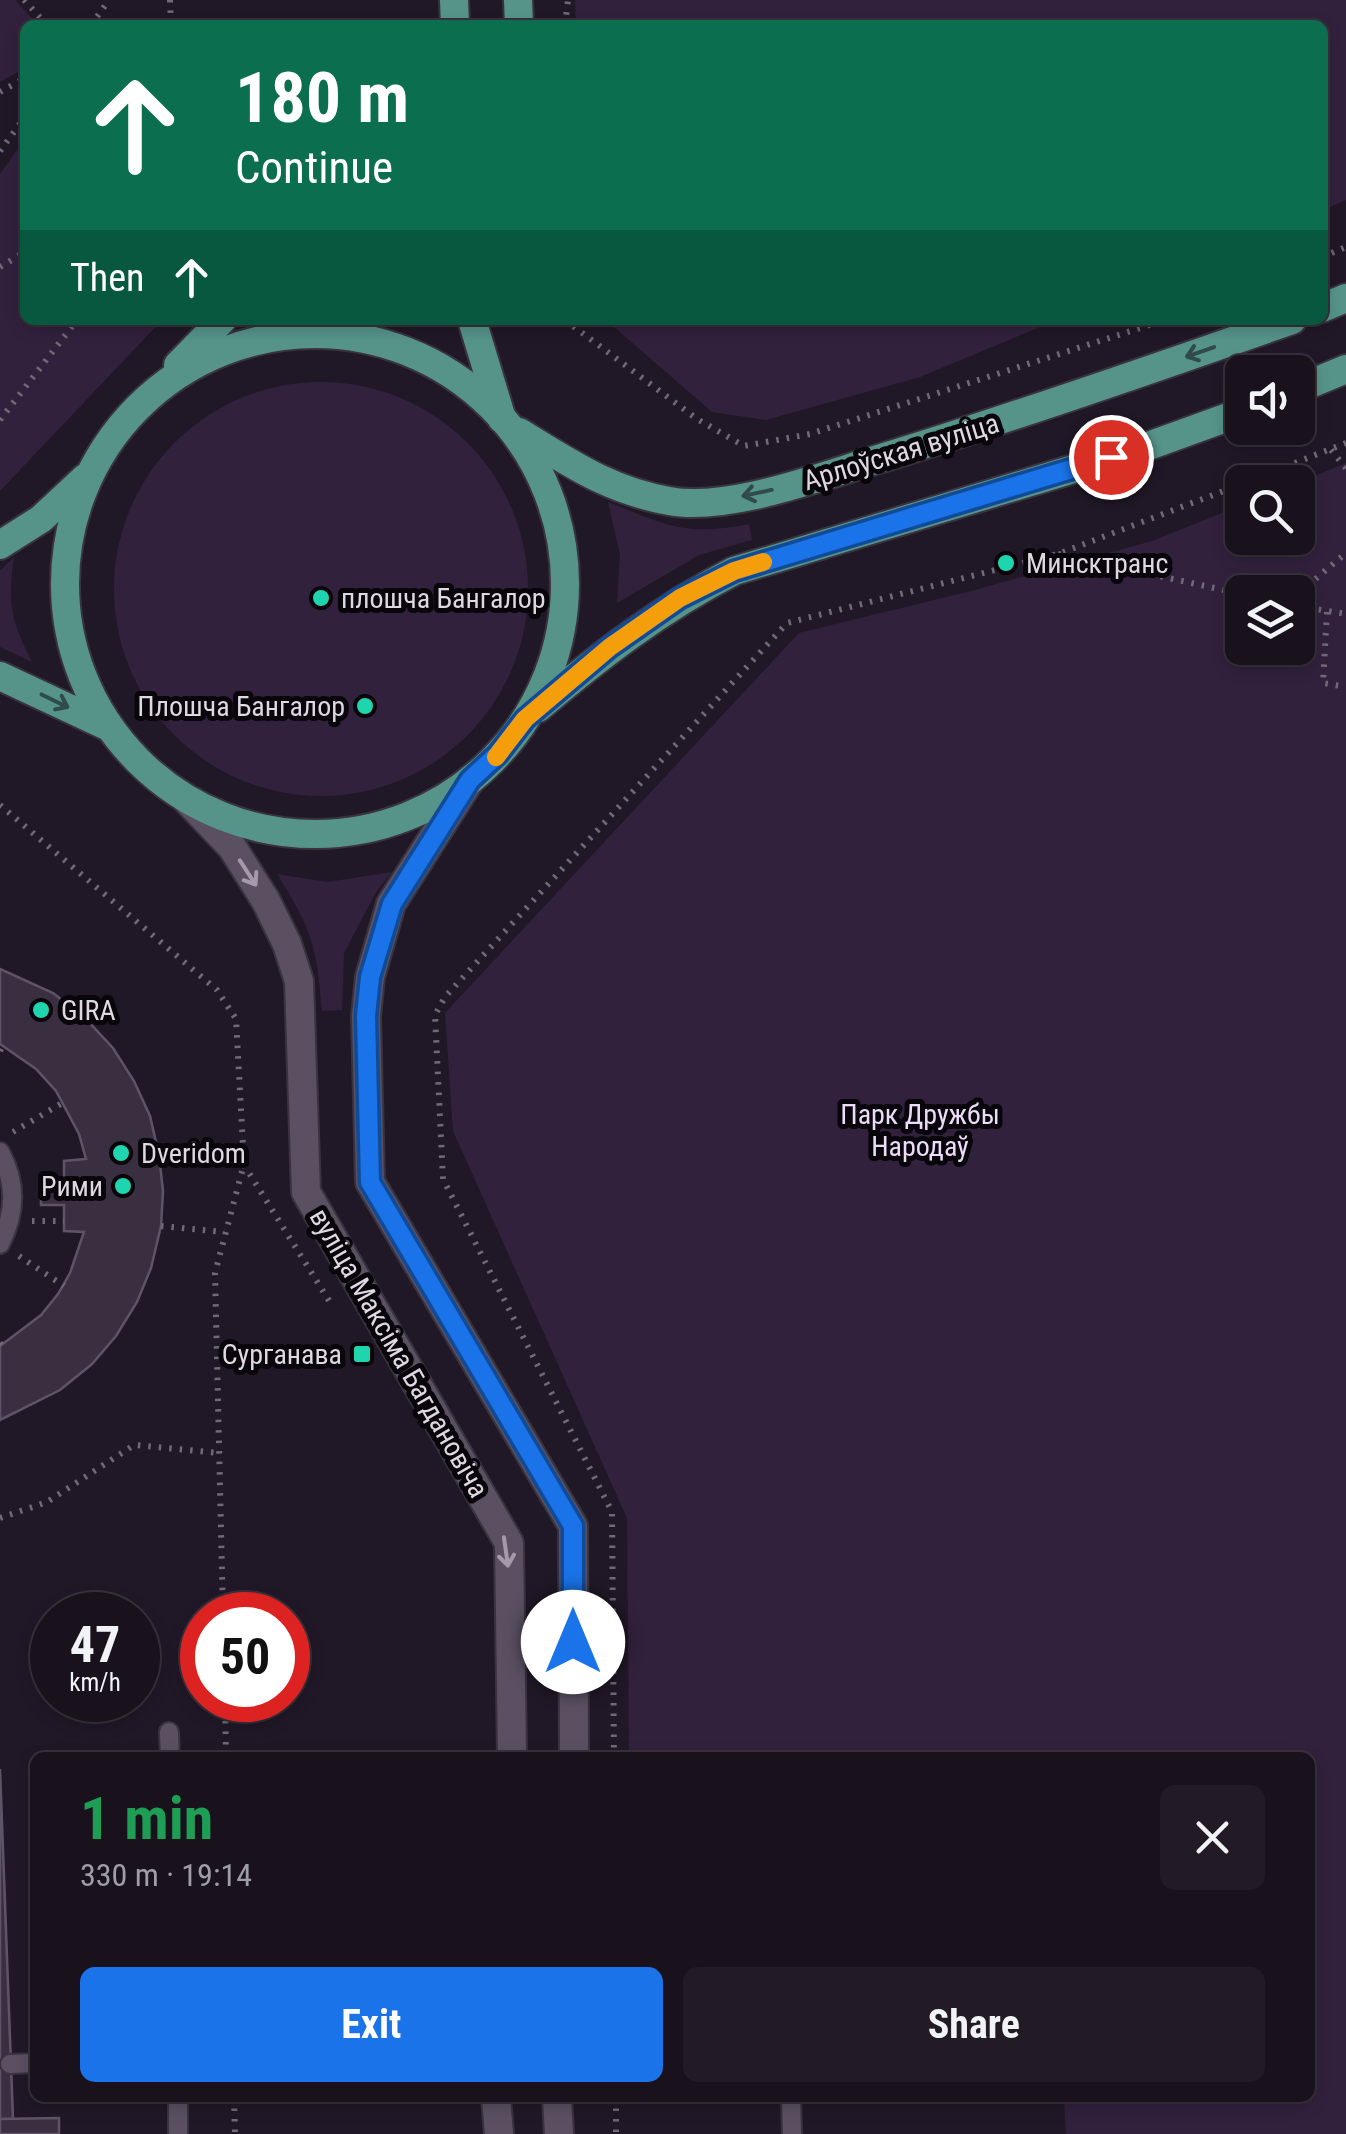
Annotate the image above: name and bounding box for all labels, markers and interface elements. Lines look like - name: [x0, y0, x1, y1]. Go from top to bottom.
- text: 180 m: [235, 57, 409, 139]
- icon: ahead: [70, 60, 200, 190]
- text: Continue: [235, 141, 393, 194]
- icon: ahead: [164, 250, 219, 305]
- text: Then: [70, 256, 144, 300]
- one-way arrow: [1184, 345, 1216, 363]
- map controls: [1225, 355, 1315, 665]
- button: sound: [1225, 355, 1315, 445]
- street label: Арлоўская вуліца: [799, 407, 1003, 497]
- pin: [1069, 415, 1154, 500]
- icon: arrive: [1084, 430, 1139, 485]
- button: search: [1225, 465, 1315, 555]
- one-way arrow: [742, 485, 774, 504]
- place label: Минсктранс: [1026, 547, 1168, 580]
- marker: Минсктранс: [995, 552, 1017, 574]
- button: layers: [1225, 575, 1315, 665]
- place label: плошча Бангалор: [341, 582, 546, 615]
- marker: плошча Бангалор: [310, 587, 332, 609]
- place label: Плошча Бангалор: [137, 690, 345, 723]
- one-way arrow: [40, 692, 69, 711]
- marker: Плошча Бангалор: [354, 695, 376, 717]
- one-way arrow: [238, 859, 259, 887]
- place label: GIRA: [61, 994, 116, 1027]
- marker: GIRA: [30, 999, 52, 1021]
- park label: Парк Дружбы Народаў: [840, 1098, 1000, 1163]
- place label: Dveridom: [141, 1137, 246, 1170]
- marker: Dveridom: [110, 1142, 132, 1164]
- place label: Рими: [41, 1170, 103, 1203]
- marker: Рими: [112, 1175, 134, 1197]
- street label: вуліца Максіма Багдановіча: [303, 1203, 495, 1503]
- place label: Сурганава: [222, 1338, 342, 1371]
- marker: Сурганава: [351, 1343, 373, 1365]
- one-way arrow: [498, 1536, 516, 1568]
- position arrow: [521, 1590, 625, 1694]
- speed limit sign: 50: [180, 1592, 310, 1722]
- text: 47: [70, 1616, 120, 1674]
- text: km/h: [69, 1668, 121, 1697]
- text: 1 min: [80, 1783, 213, 1854]
- button: close: [1160, 1785, 1265, 1890]
- text: 330 m · 19:14: [80, 1856, 252, 1894]
- button: Exit: [80, 1967, 663, 2082]
- button: Share: [683, 1967, 1265, 2082]

